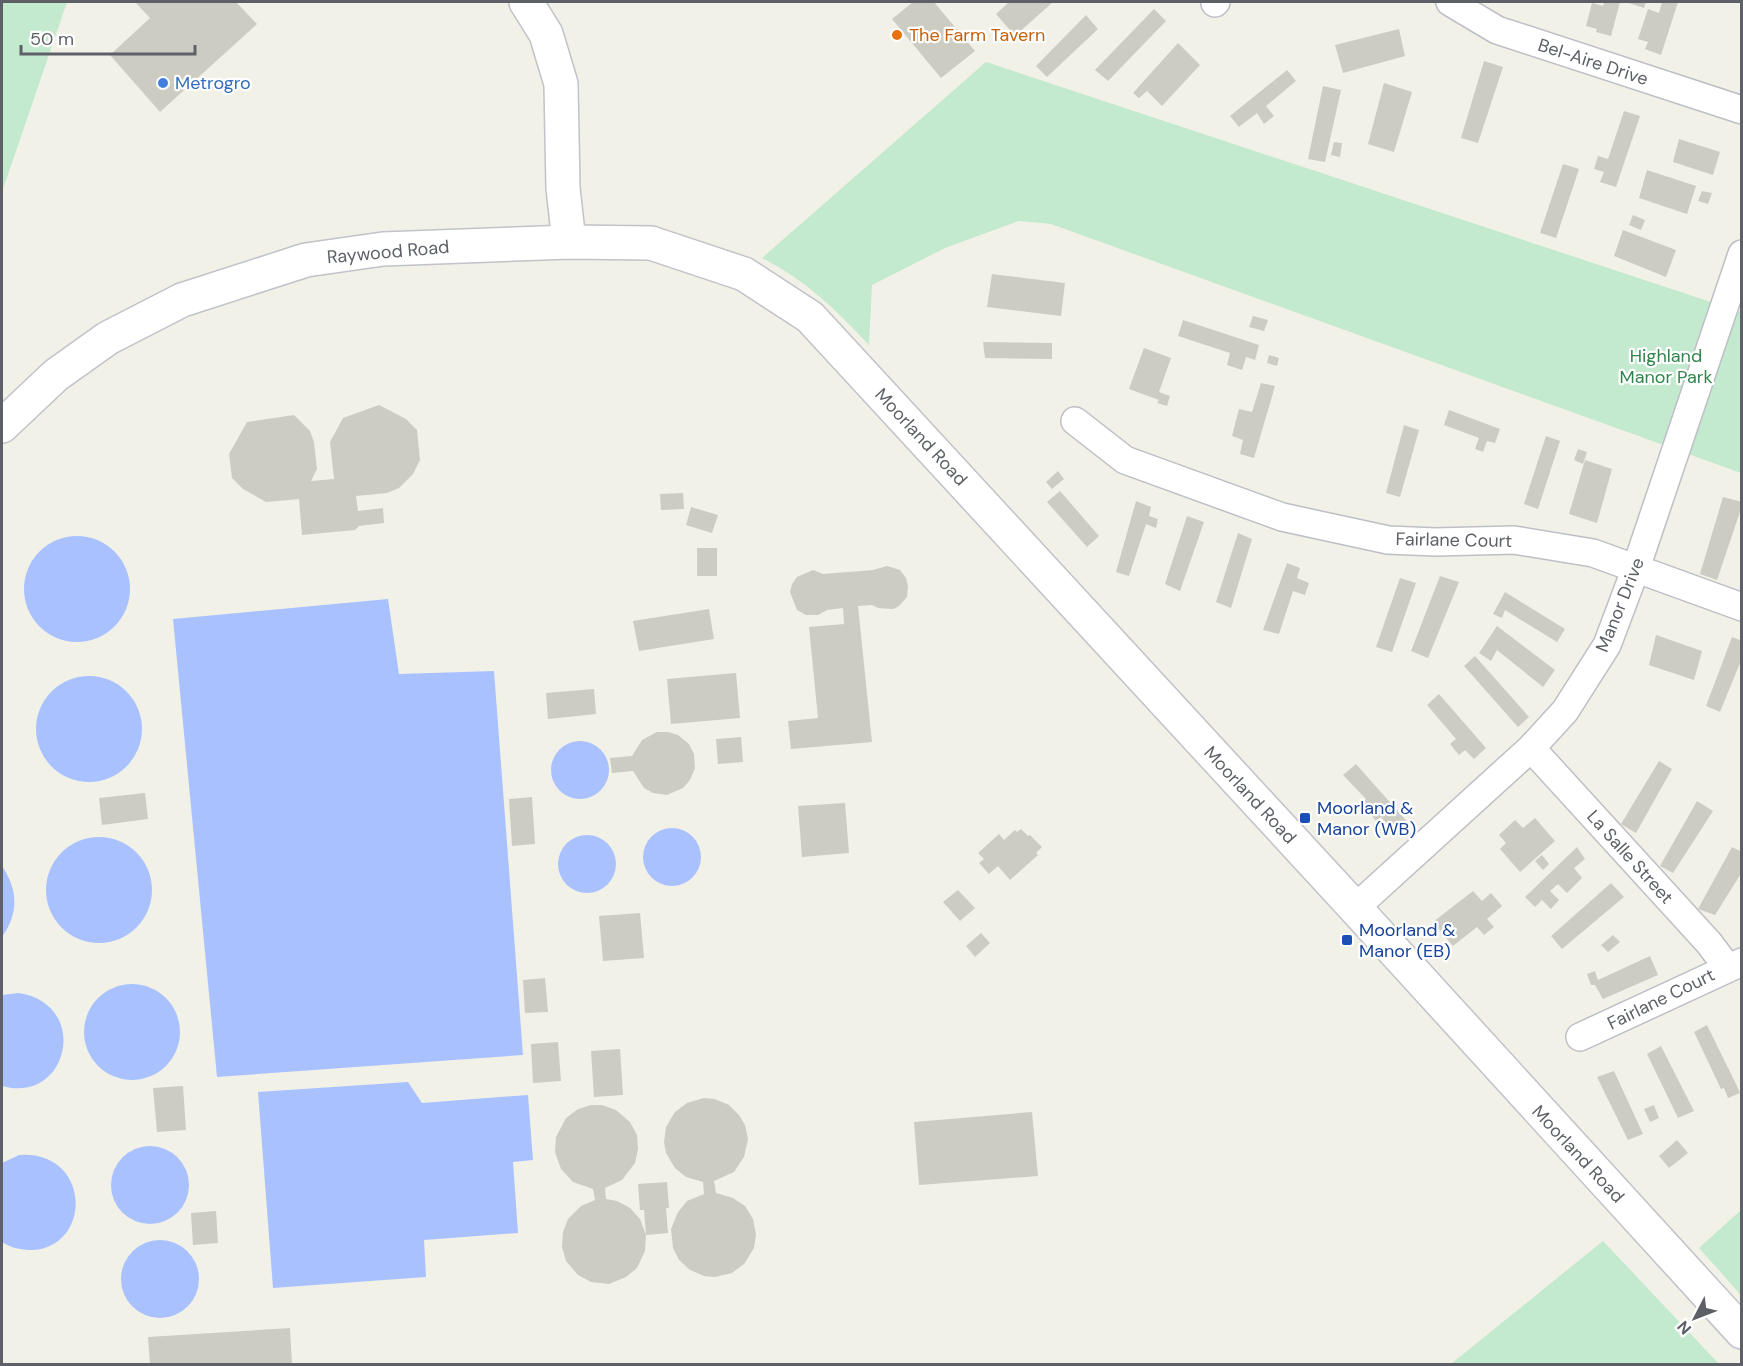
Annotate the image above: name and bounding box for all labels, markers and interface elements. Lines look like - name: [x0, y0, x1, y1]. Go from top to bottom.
- scale bar: [21, 18, 195, 56]
- place label: The Farm Tavern: [909, 23, 1045, 47]
- text: 50 m: [30, 27, 74, 51]
- marker: The Farm Tavern: [890, 28, 904, 42]
- street label: Bel-Aire Drive: [1535, 33, 1651, 91]
- place label: Metrogro: [175, 71, 251, 95]
- marker: Metrogro: [156, 76, 170, 90]
- street label: Raywood Road: [326, 235, 450, 269]
- park label: Highland Manor Park: [1620, 344, 1712, 389]
- street label: Moorland Road: [870, 383, 972, 491]
- street label: Fairlane Court: [1396, 527, 1512, 553]
- street label: Manor Drive: [1590, 554, 1650, 656]
- street label: Moorland Road: [1199, 741, 1301, 849]
- place label: Moorland & Manor (WB): [1317, 796, 1416, 841]
- street label: La Salle Street: [1581, 805, 1679, 909]
- marker: Moorland & Manor (WB): [1298, 811, 1312, 825]
- place label: Moorland & Manor (EB): [1359, 918, 1456, 963]
- marker: Moorland & Manor (EB): [1340, 933, 1354, 947]
- street label: Fairlane Court: [1603, 963, 1719, 1035]
- street label: Moorland Road: [1527, 1100, 1629, 1208]
- north arrow: [1665, 1288, 1725, 1348]
- text: N: [1673, 1316, 1696, 1339]

